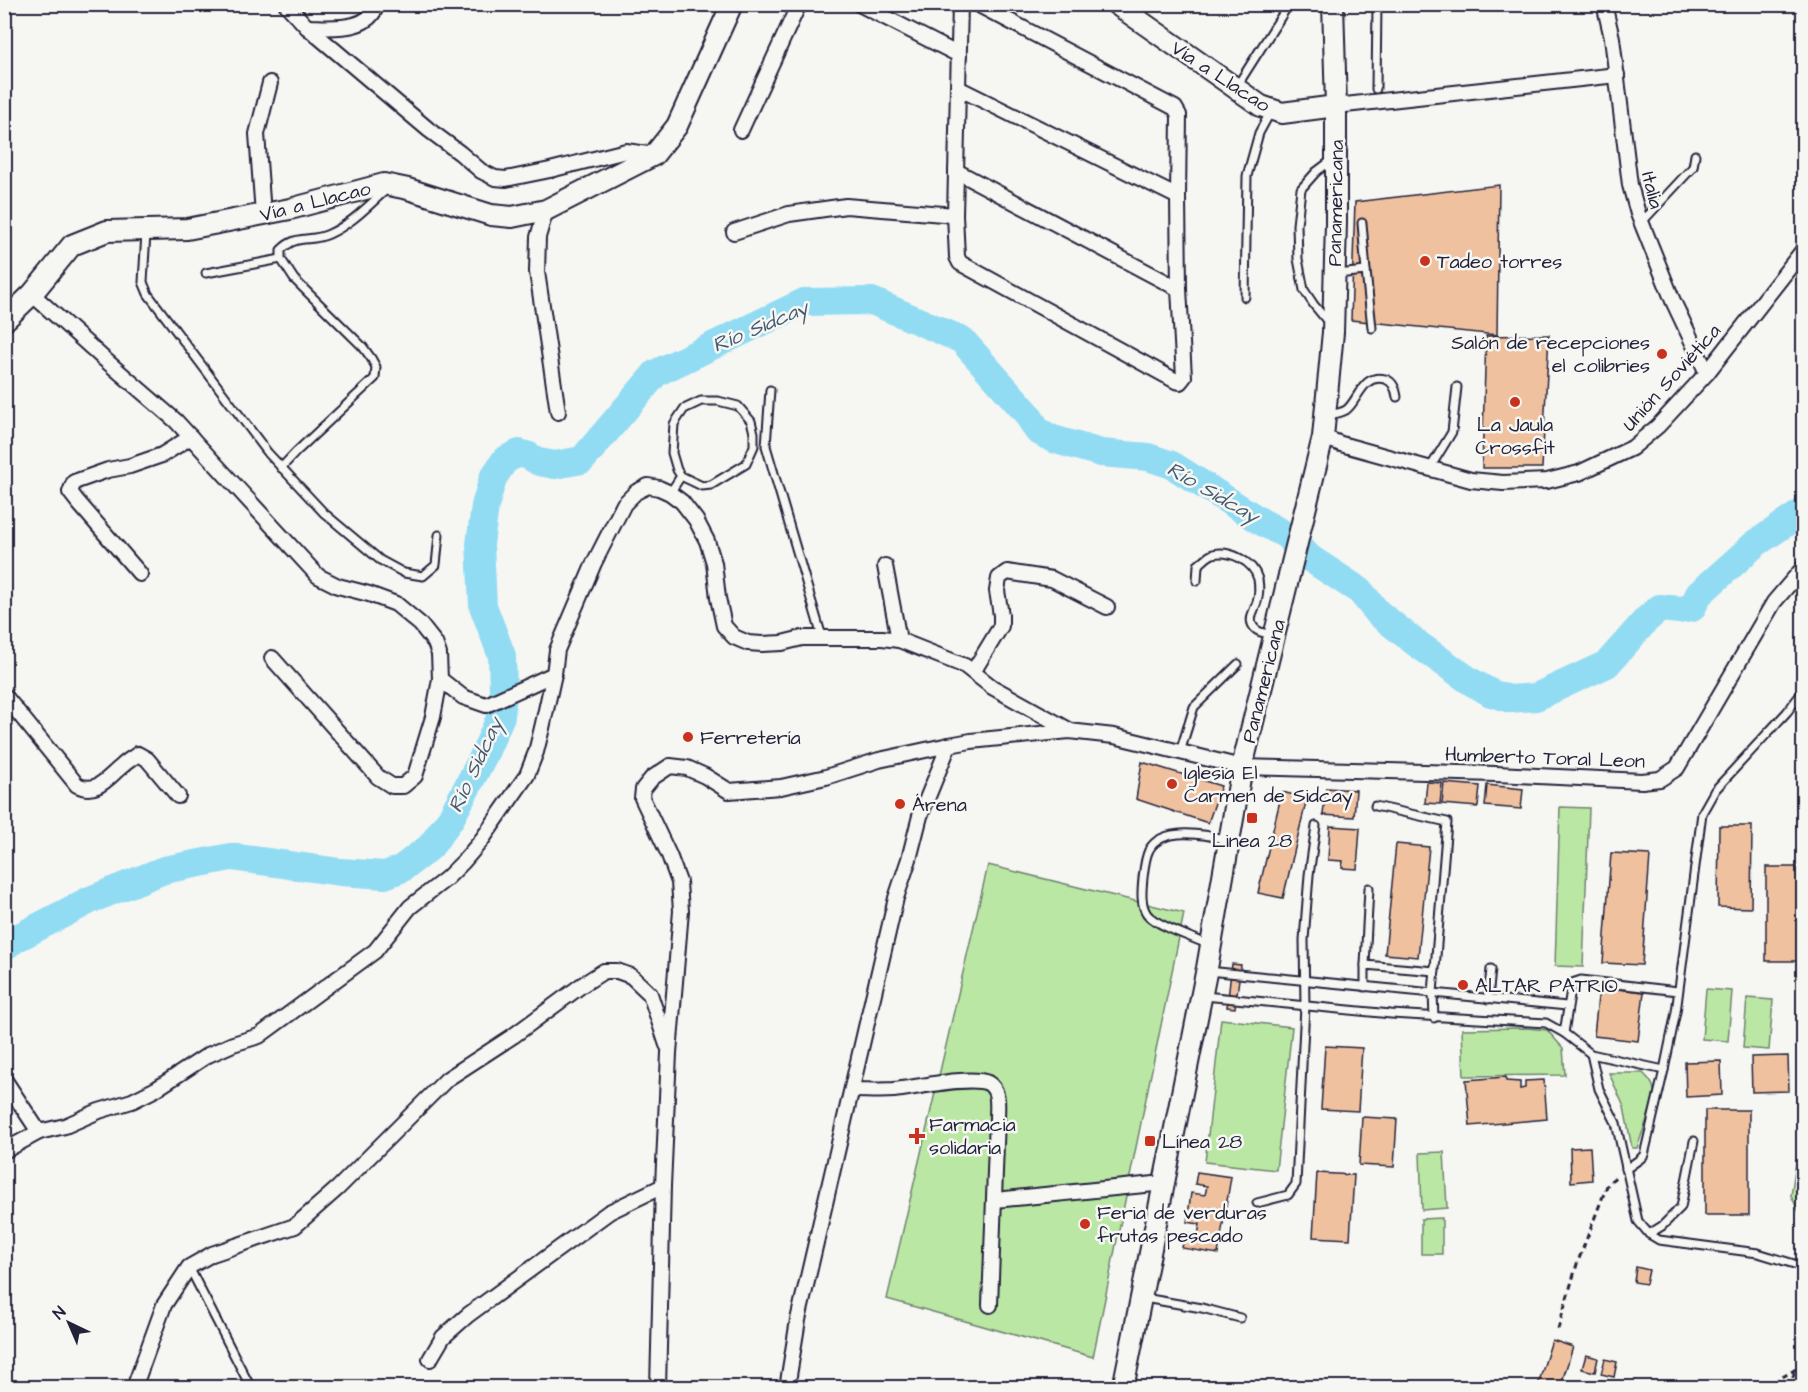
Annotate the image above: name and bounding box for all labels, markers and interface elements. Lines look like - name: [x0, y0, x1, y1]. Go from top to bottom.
- street label: Vía a Llacao: [1165, 34, 1276, 119]
- street label: Panamericana: [1321, 140, 1351, 267]
- street label: Italia: [1634, 169, 1670, 212]
- street label: Vía a Llacao: [257, 175, 374, 229]
- place label: Tadeo torres: [1437, 248, 1562, 276]
- marker: Tadeo torres: [1418, 254, 1432, 268]
- water label: Río Sidcay: [708, 292, 815, 361]
- street label: Unión Soviética: [1616, 318, 1728, 437]
- place label: Salón de recepciones el colibries: [1451, 329, 1650, 380]
- marker: Salón de recepciones el colibries: [1655, 347, 1669, 361]
- marker: La Jaula Crossfit: [1508, 395, 1522, 409]
- place label: La Jaula Crossfit: [1475, 411, 1555, 462]
- water label: Río Sidcay: [1161, 455, 1266, 532]
- street label: Panamericana: [1235, 616, 1293, 746]
- water label: Río Sidcay: [441, 711, 512, 818]
- place label: Ferretería: [700, 724, 801, 752]
- marker: Ferretería: [681, 730, 695, 744]
- street label: Humberto Toral Leon: [1444, 741, 1646, 775]
- place label: Iglesia El Carmen de Sidcay: [1184, 759, 1353, 811]
- marker: Iglesia El Carmen de Sidcay: [1165, 777, 1179, 791]
- place label: Árena: [912, 791, 967, 819]
- marker: Árena: [893, 797, 907, 811]
- marker: Linea 28: [1245, 811, 1259, 825]
- place label: Linea 28: [1212, 827, 1292, 855]
- place label: ALTAR PATRIO: [1475, 972, 1618, 1000]
- marker: ALTAR PATRIO: [1456, 978, 1470, 992]
- place label: Farmacia solidaria: [929, 1111, 1016, 1162]
- place label: Línea 28: [1162, 1128, 1242, 1156]
- marker: Farmacia solidaria: [910, 1129, 924, 1143]
- marker: Línea 28: [1143, 1134, 1157, 1148]
- place label: Feria de verduras frutas pescado: [1097, 1199, 1267, 1250]
- marker: Feria de verduras frutas pescado: [1078, 1217, 1092, 1231]
- north arrow: [39, 1293, 99, 1353]
- text: N: [48, 1302, 71, 1324]

